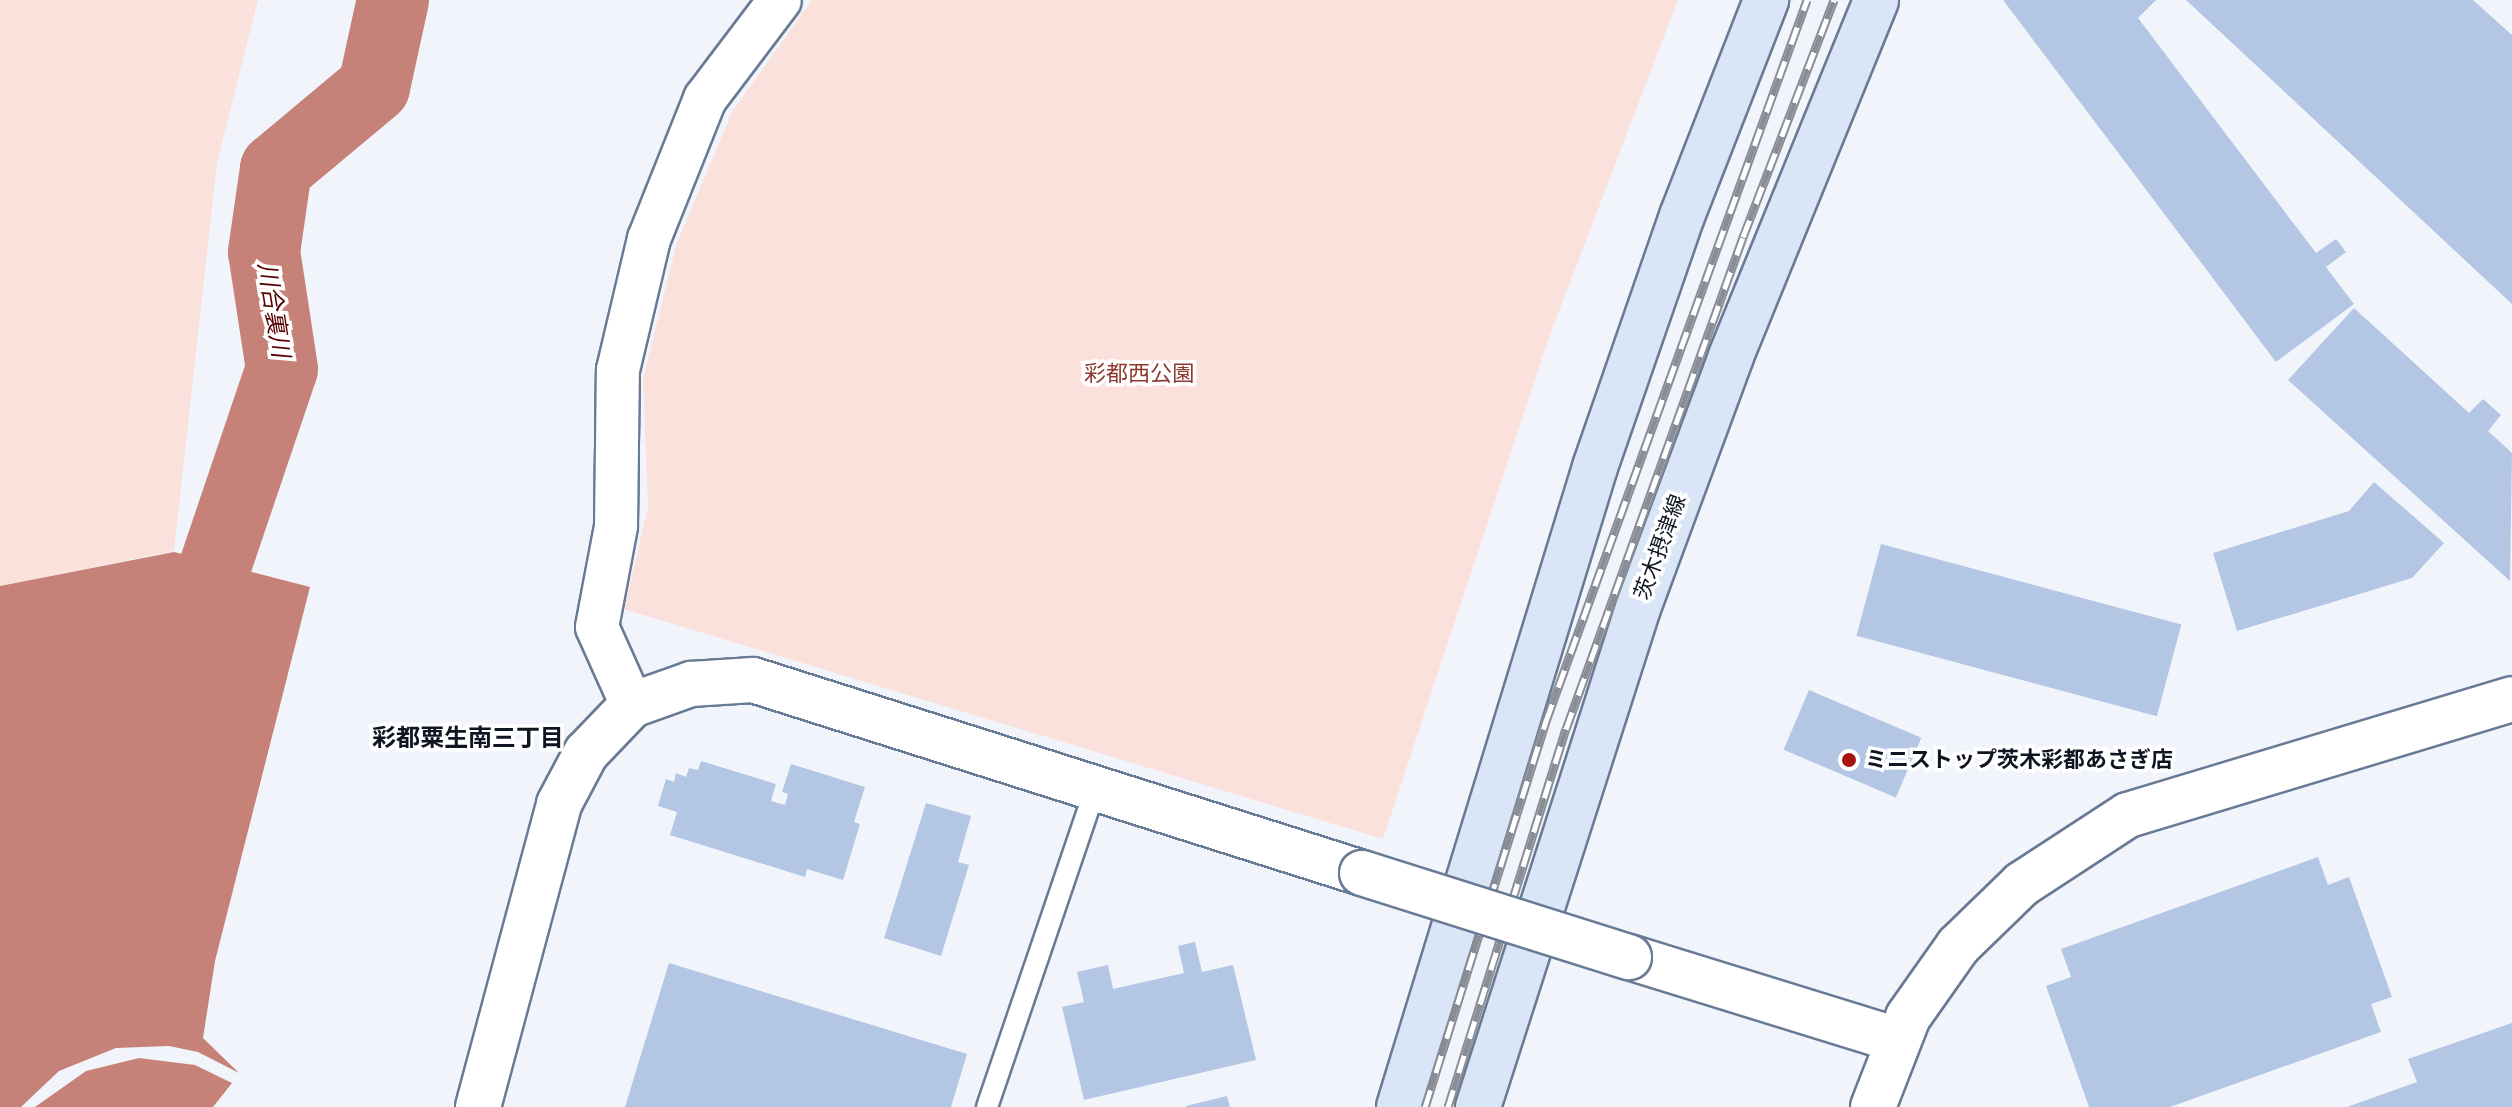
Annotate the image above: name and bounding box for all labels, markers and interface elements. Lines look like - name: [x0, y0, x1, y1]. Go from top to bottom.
- water label: 川合裏川: [251, 260, 295, 360]
- park label: 彩都西公園: [1084, 361, 1194, 387]
- street label: 茨木摂津線: [1629, 491, 1691, 603]
- district label: 彩都粟生南三丁目: [372, 725, 564, 753]
- place label: ミニストップ茨木彩都あさぎ店: [1865, 747, 2173, 773]
- marker: ミニストップ茨木彩都あさぎ店: [1840, 751, 1858, 769]

